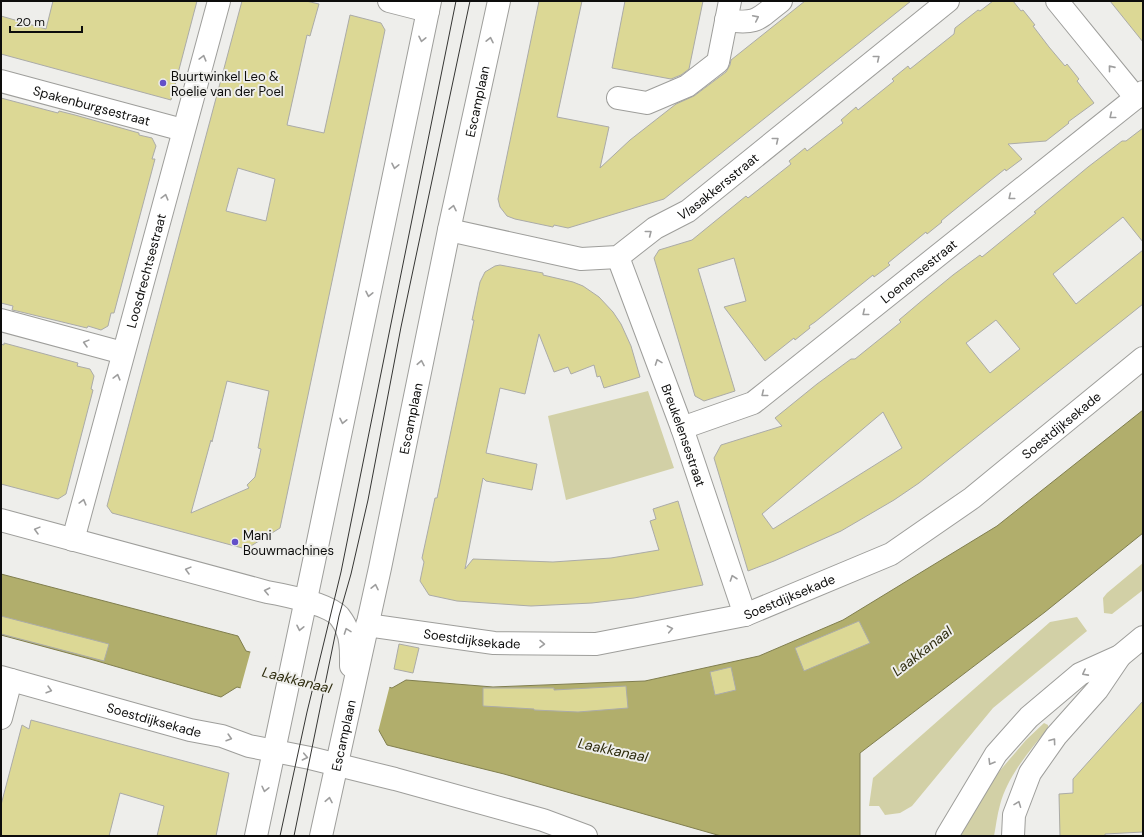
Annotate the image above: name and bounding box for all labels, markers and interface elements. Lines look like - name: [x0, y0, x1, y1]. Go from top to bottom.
- scale bar: [10, 8, 82, 34]
- text: 20 m: [16, 14, 45, 30]
- one-way arrow: [752, 15, 759, 23]
- one-way arrow: [418, 36, 426, 42]
- one-way arrow: [485, 37, 493, 44]
- one-way arrow: [198, 55, 207, 62]
- one-way arrow: [873, 56, 880, 63]
- street label: Escamplaan: [461, 64, 493, 139]
- one-way arrow: [1109, 65, 1116, 72]
- place label: Buurtwinkel Leo & Roelie van der Poel: [171, 68, 284, 100]
- marker: Buurtwinkel Leo & Roelie van der Poel: [158, 78, 168, 88]
- street label: Spakenburgsestraat: [31, 82, 152, 129]
- one-way arrow: [1110, 112, 1117, 119]
- one-way arrow: [772, 137, 779, 144]
- street label: Vlasakkersstraat: [675, 149, 762, 224]
- one-way arrow: [392, 163, 400, 170]
- one-way arrow: [1008, 193, 1015, 200]
- one-way arrow: [161, 194, 169, 200]
- one-way arrow: [449, 205, 457, 212]
- street label: Loosdrechtsestraat: [122, 212, 170, 330]
- one-way arrow: [645, 231, 652, 238]
- street label: Loenensestraat: [877, 235, 960, 307]
- one-way arrow: [366, 291, 374, 297]
- one-way arrow: [863, 309, 870, 316]
- one-way arrow: [83, 339, 89, 347]
- one-way arrow: [654, 359, 662, 366]
- one-way arrow: [417, 360, 425, 366]
- one-way arrow: [112, 374, 121, 381]
- street label: Escamplaan: [395, 381, 426, 456]
- street label: Breukelensestraat: [658, 382, 710, 489]
- street label: Soestdijksekade: [1018, 388, 1104, 462]
- one-way arrow: [761, 390, 768, 397]
- one-way arrow: [339, 418, 347, 424]
- one-way arrow: [78, 499, 87, 506]
- one-way arrow: [34, 526, 41, 535]
- place label: Mani Bouwmachines: [243, 527, 334, 559]
- marker: Mani Bouwmachines: [230, 537, 240, 547]
- one-way arrow: [184, 567, 191, 575]
- street label: Soestdijksekade: [741, 570, 837, 623]
- one-way arrow: [729, 574, 737, 581]
- one-way arrow: [371, 583, 379, 590]
- one-way arrow: [264, 588, 270, 596]
- water label: Laakkanaal: [888, 621, 956, 680]
- one-way arrow: [296, 625, 304, 631]
- street label: Soestdijksekade: [422, 625, 521, 652]
- one-way arrow: [667, 626, 673, 634]
- one-way arrow: [343, 628, 351, 635]
- one-way arrow: [539, 639, 545, 648]
- water label: Laakkanaal: [260, 663, 335, 698]
- one-way arrow: [1081, 668, 1089, 675]
- one-way arrow: [45, 685, 52, 694]
- street label: Escamplaan: [327, 698, 359, 773]
- street label: Soestdijksekade: [105, 699, 203, 740]
- one-way arrow: [225, 733, 232, 742]
- water label: Laakkanaal: [576, 734, 651, 766]
- one-way arrow: [1048, 739, 1055, 746]
- one-way arrow: [302, 753, 308, 761]
- one-way arrow: [989, 758, 996, 765]
- one-way arrow: [262, 786, 270, 792]
- one-way arrow: [324, 797, 332, 803]
- one-way arrow: [1014, 800, 1022, 807]

